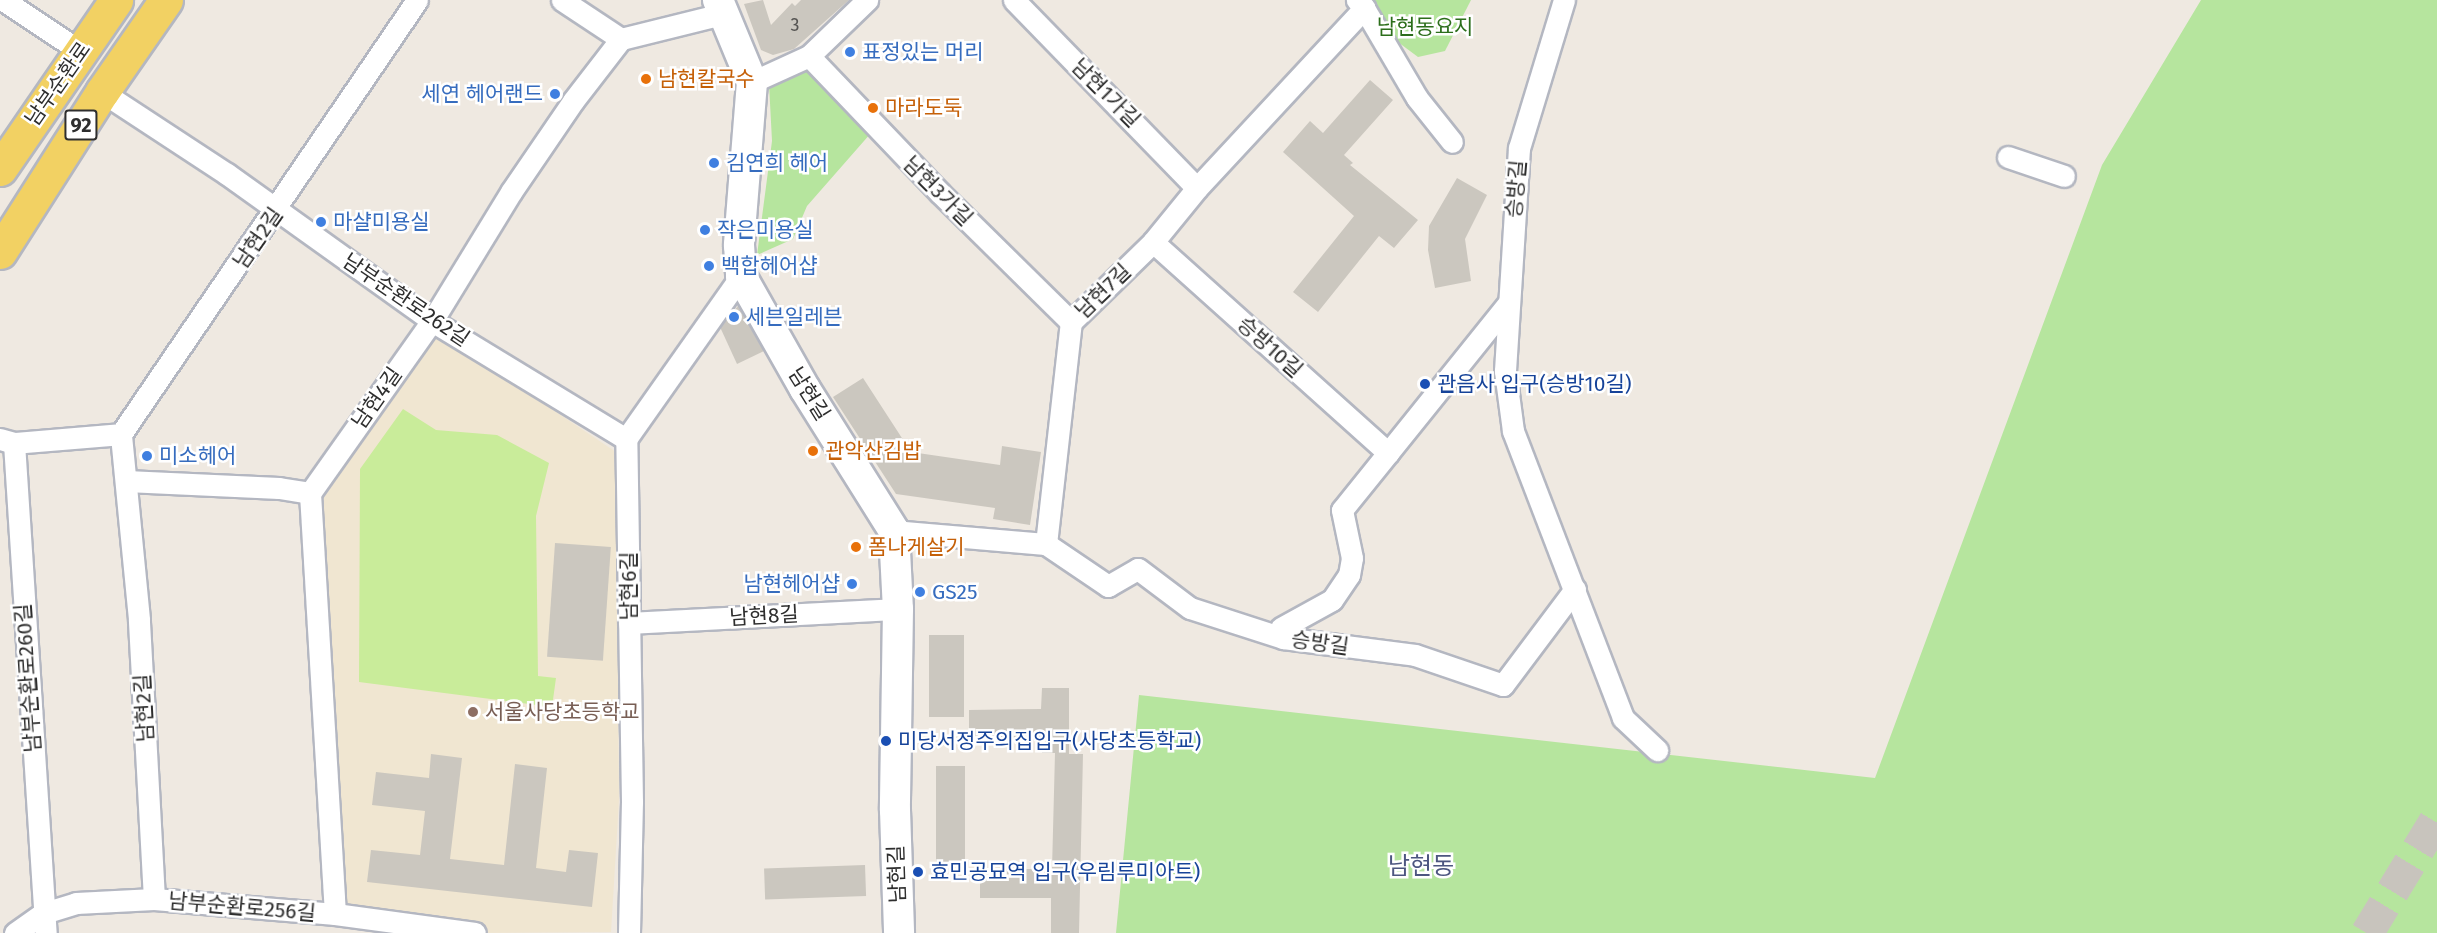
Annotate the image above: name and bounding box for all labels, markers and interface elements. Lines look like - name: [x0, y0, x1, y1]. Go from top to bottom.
- house number: 3: [791, 14, 799, 36]
- park label: 남현동요지: [1377, 14, 1473, 40]
- street label: 남부순환로: [20, 37, 96, 131]
- place label: 표정있는 머리: [862, 39, 983, 65]
- marker: 표정있는 머리: [843, 45, 857, 59]
- street label: 남현1가길: [1067, 54, 1145, 132]
- place label: 남현칼국수: [658, 66, 755, 92]
- marker: 남현칼국수: [639, 72, 653, 86]
- place label: 세연 헤어랜드: [422, 81, 543, 107]
- marker: 세연 헤어랜드: [548, 87, 562, 101]
- place label: 마라도둑: [885, 95, 962, 121]
- marker: 마라도둑: [866, 101, 880, 115]
- road number: 92: [63, 108, 99, 142]
- place label: 김연희 헤어: [726, 150, 828, 176]
- street label: 남현3가길: [898, 151, 978, 231]
- marker: 김연희 헤어: [707, 156, 721, 170]
- street label: 승방길: [1501, 159, 1531, 219]
- street label: 남현2길: [228, 203, 288, 273]
- place label: 마샬미용실: [333, 209, 430, 235]
- marker: 마샬미용실: [314, 215, 328, 229]
- place label: 작은미용실: [717, 217, 814, 243]
- marker: 작은미용실: [698, 223, 712, 237]
- street label: 남부순환로262길: [338, 248, 474, 352]
- place label: 백합헤어샵: [721, 253, 818, 279]
- marker: 백합헤어샵: [702, 259, 716, 273]
- street label: 남현7길: [1070, 259, 1136, 323]
- place label: 세븐일레븐: [746, 304, 843, 330]
- marker: 세븐일레븐: [727, 310, 741, 324]
- street label: 승방10길: [1232, 311, 1308, 383]
- street label: 남현4길: [347, 362, 407, 434]
- street label: 남현길: [783, 363, 835, 425]
- place label: 관음사 입구(승방10길): [1437, 371, 1632, 397]
- marker: 관음사 입구(승방10길): [1418, 377, 1432, 391]
- place label: 관악산김밥: [825, 438, 922, 464]
- place label: 미소헤어: [159, 443, 236, 469]
- marker: 관악산김밥: [806, 444, 820, 458]
- marker: 미소헤어: [140, 449, 154, 463]
- place label: 폼나게살기: [868, 534, 965, 560]
- marker: 폼나게살기: [849, 540, 863, 554]
- street label: 남현6길: [616, 551, 642, 621]
- place label: 남현헤어샵: [743, 571, 840, 597]
- marker: 남현헤어샵: [845, 577, 859, 591]
- place label: GS25: [932, 579, 977, 605]
- marker: GS25: [913, 585, 927, 599]
- street label: 남현8길: [729, 602, 799, 630]
- street label: 남부순환로260길: [10, 603, 46, 753]
- street label: 승방길: [1290, 626, 1350, 660]
- street label: 남현2길: [130, 673, 158, 743]
- place label: 서울사당초등학교: [485, 699, 640, 725]
- marker: 서울사당초등학교: [466, 705, 480, 719]
- place label: 미당서정주의집입구(사당초등학교): [898, 728, 1201, 754]
- marker: 미당서정주의집입구(사당초등학교): [879, 734, 893, 748]
- street label: 남현길: [883, 845, 911, 903]
- district label: 남현동: [1388, 853, 1454, 881]
- place label: 효민공묘역 입구(우림루미아트): [930, 859, 1200, 885]
- marker: 효민공묘역 입구(우림루미아트): [911, 865, 925, 879]
- street label: 남부순환로256길: [167, 888, 317, 926]

